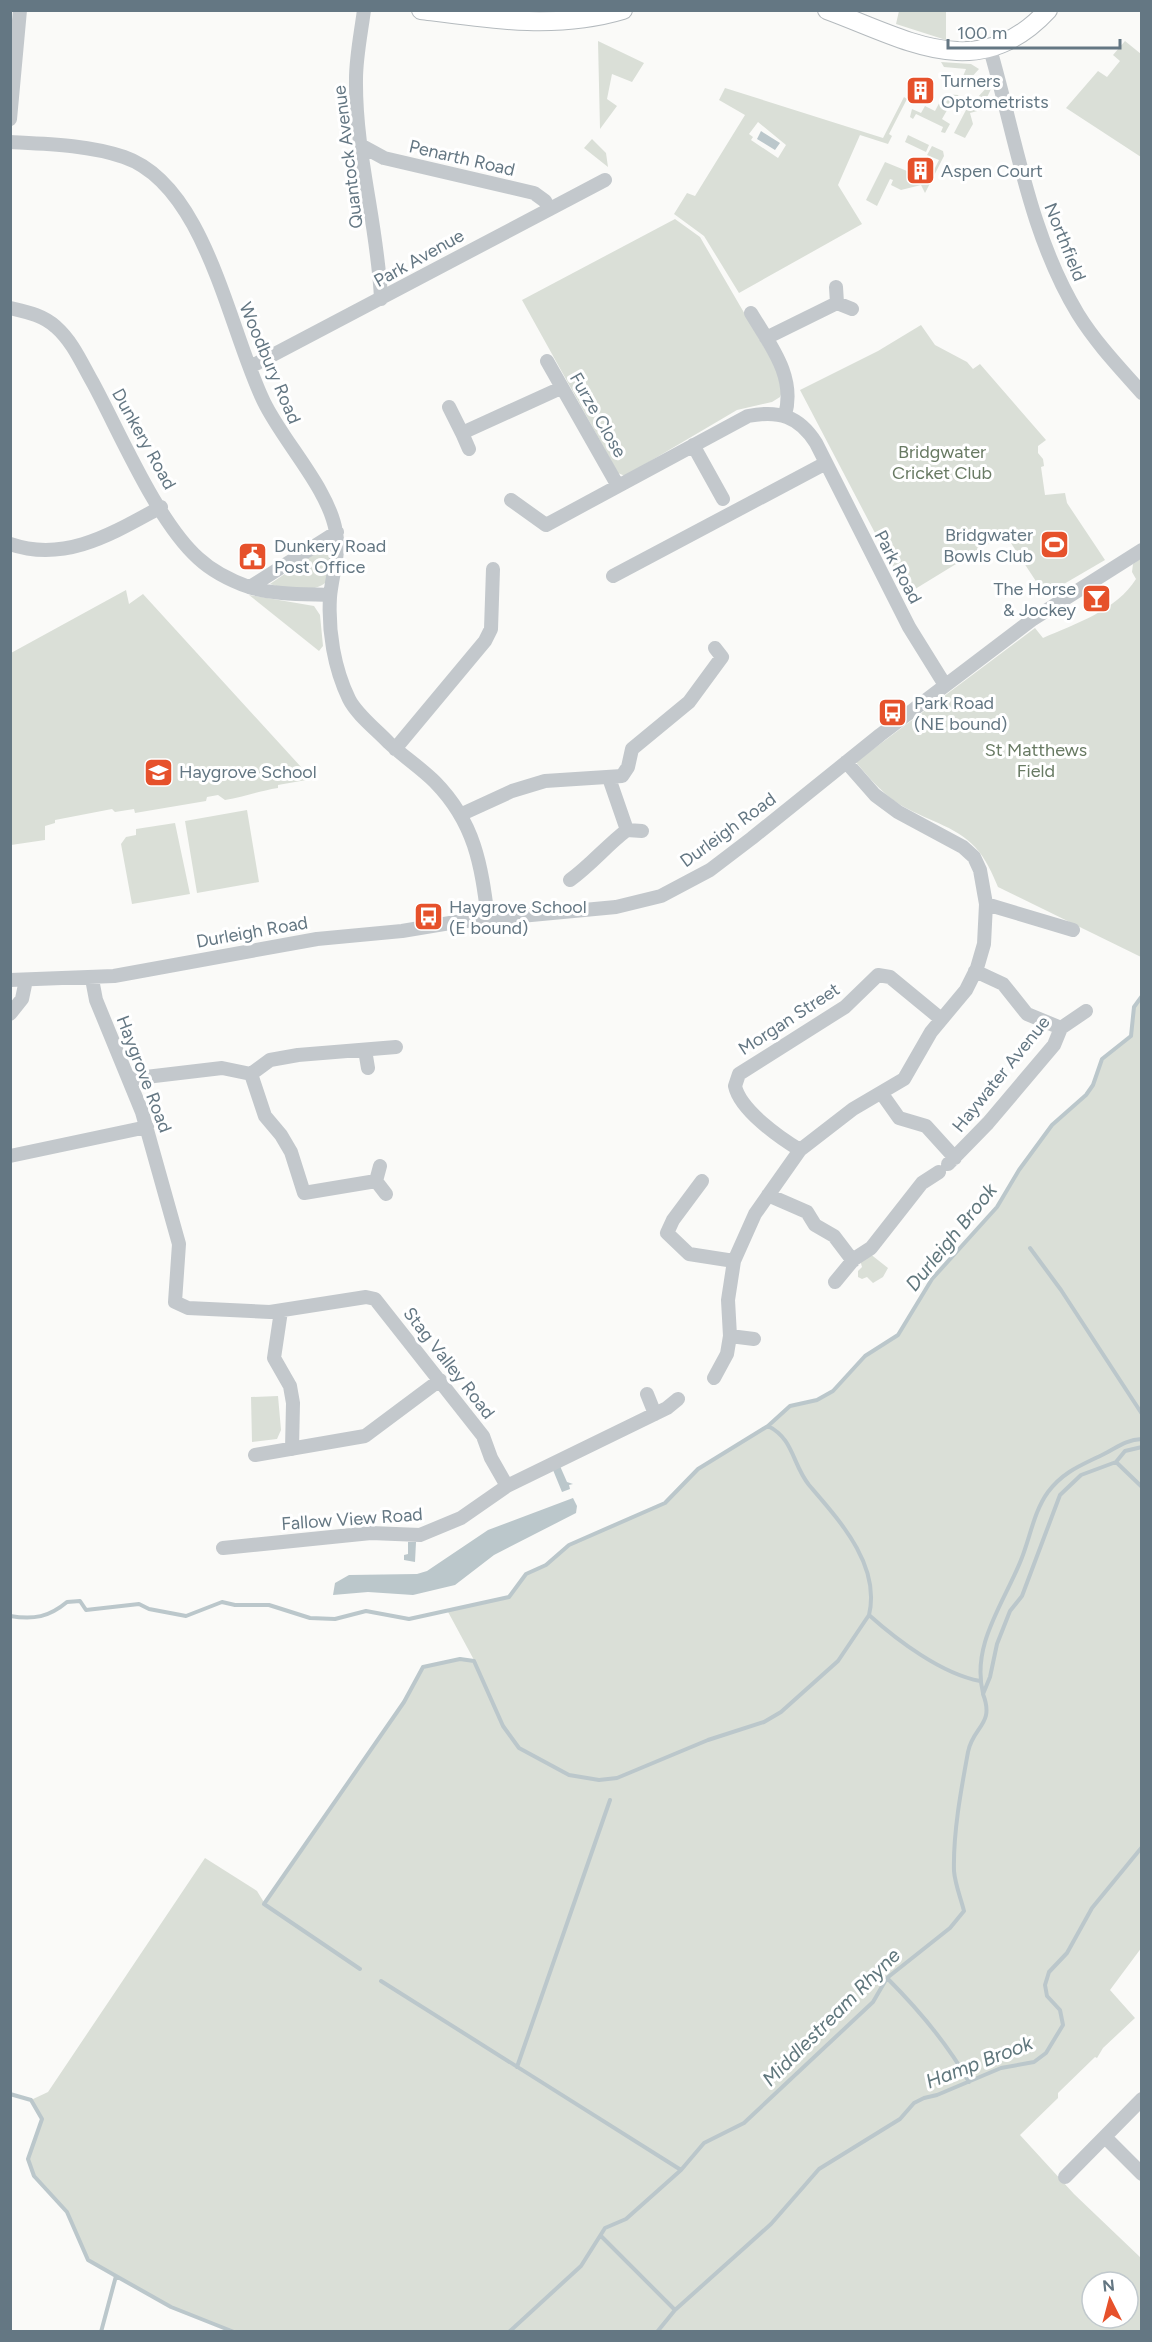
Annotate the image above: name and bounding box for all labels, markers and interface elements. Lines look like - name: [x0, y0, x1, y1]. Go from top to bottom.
- scale bar: [948, 12, 1120, 50]
- text: 100 m: [957, 22, 1007, 44]
- place label: Turners Optometrists: [941, 70, 1049, 113]
- building icon: Turners Optometrists: [904, 75, 936, 107]
- street label: Quantock Avenue: [328, 84, 368, 230]
- street label: Penarth Road: [407, 135, 517, 181]
- building icon: Aspen Court: [904, 155, 936, 187]
- place label: Aspen Court: [941, 160, 1043, 182]
- street label: Northfield: [1039, 200, 1091, 284]
- street label: Park Avenue: [370, 224, 468, 292]
- street label: Woodbury Road: [234, 299, 306, 427]
- street label: Furze Close: [565, 369, 631, 462]
- street label: Dunkery Road: [107, 385, 181, 493]
- park label: Bridgwater Cricket Club: [892, 441, 992, 484]
- place label: Bridgwater Bowls Club: [943, 524, 1033, 567]
- street label: Park Road: [869, 526, 927, 608]
- sports icon: Bridgwater Bowls Club: [1038, 529, 1070, 561]
- place label: Dunkery Road Post Office: [274, 535, 386, 578]
- public building icon: Dunkery Road Post Office: [237, 540, 269, 572]
- place label: The Horse & Jockey: [993, 578, 1077, 621]
- bar icon: The Horse & Jockey: [1081, 583, 1113, 615]
- place label: Park Road (NE bound): [914, 692, 1007, 735]
- bus stop icon: Park Road (NE bound): [877, 697, 909, 729]
- park label: St Matthews Field: [985, 739, 1087, 782]
- school or university icon: Haygrove School: [142, 756, 174, 788]
- place label: Haygrove School: [179, 761, 317, 783]
- street label: Durleigh Road: [676, 788, 780, 872]
- place label: Haygrove School (E bound): [449, 896, 587, 939]
- bus stop icon: Haygrove School (E bound): [412, 901, 444, 933]
- street label: Durleigh Road: [194, 911, 310, 953]
- street label: Morgan Street: [734, 978, 844, 1060]
- street label: Haywater Avenue: [947, 1011, 1055, 1137]
- street label: Haygrove Road: [112, 1012, 176, 1136]
- water label: Durleigh Brook: [900, 1177, 1003, 1296]
- street label: Stag Valley Road: [399, 1303, 499, 1423]
- street label: Fallow View Road: [281, 1503, 423, 1535]
- water label: Middlestream Rhyne: [757, 1943, 905, 2091]
- water label: Hamp Brook: [922, 2030, 1037, 2093]
- north arrow: [1080, 2270, 1140, 2330]
- text: N: [1101, 2275, 1116, 2296]

